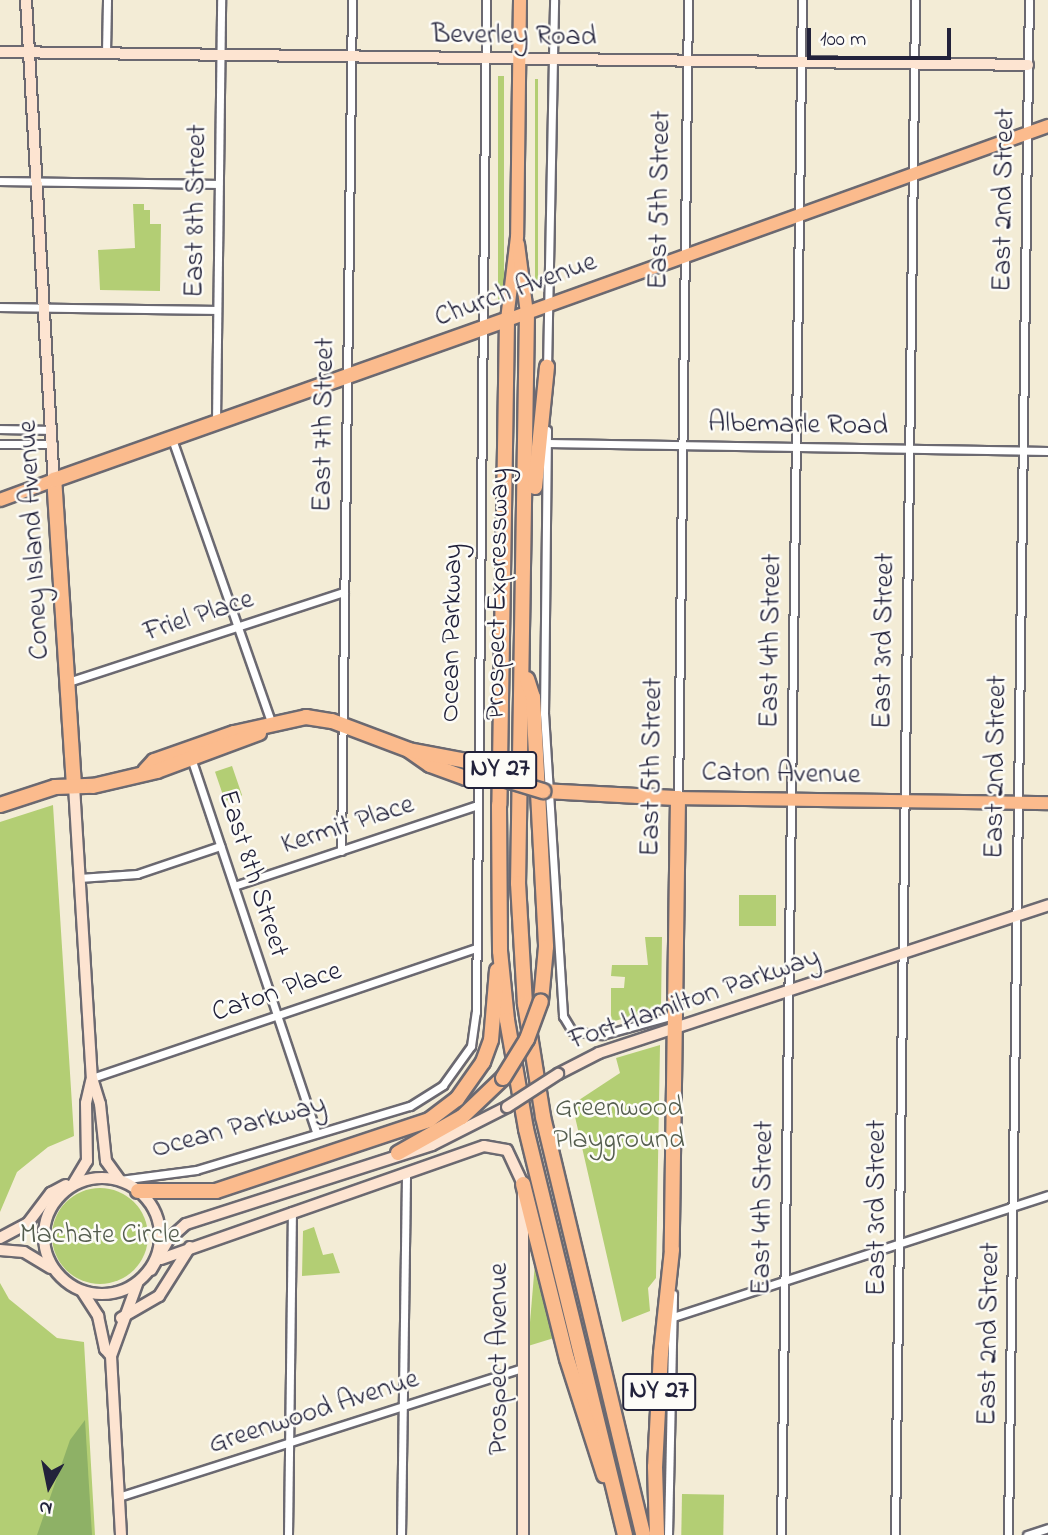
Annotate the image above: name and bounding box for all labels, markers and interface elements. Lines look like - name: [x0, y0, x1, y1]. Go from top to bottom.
- scale bar: [810, 14, 954, 58]
- street label: Beverley Road: [431, 19, 597, 55]
- text: 100 m: [820, 25, 866, 55]
- street label: East 2nd Street: [987, 108, 1023, 292]
- street label: East 5th Street: [643, 110, 679, 290]
- street label: East 8th Street: [179, 124, 215, 298]
- street label: Church Avenue: [431, 246, 601, 336]
- street label: East 7th Street: [307, 337, 343, 513]
- street label: Albemarle Road: [708, 408, 888, 444]
- street label: Coney Island Avenue: [12, 419, 58, 661]
- street label: Prospect Expressway: [480, 468, 518, 720]
- street label: Ocean Parkway: [435, 543, 471, 723]
- street label: East 4th Street: [754, 553, 790, 729]
- street label: East 3rd Street: [867, 553, 903, 729]
- street label: Friel Place: [140, 584, 258, 650]
- street label: East 2nd Street: [979, 675, 1015, 859]
- street label: East 5th Street: [635, 677, 671, 857]
- road number: NY 27: [462, 748, 538, 792]
- street label: Caton Avenue: [701, 757, 861, 793]
- street label: East 8th Street: [209, 786, 295, 962]
- street label: Kermit Place: [278, 789, 418, 863]
- street label: Fort Hamilton Parkway: [565, 941, 825, 1059]
- street label: Caton Place: [208, 955, 346, 1031]
- street label: Ocean Parkway: [148, 1089, 330, 1167]
- park label: Greenwood Playground: [553, 1092, 685, 1158]
- street label: East 4th Street: [746, 1120, 782, 1296]
- street label: East 3rd Street: [861, 1120, 895, 1296]
- park label: Machate Circle: [20, 1219, 180, 1253]
- street label: East 2nd Street: [972, 1242, 1008, 1426]
- street label: Prospect Avenue: [483, 1263, 517, 1455]
- street label: Greenwood Avenue: [205, 1363, 423, 1463]
- road number: NY 27: [620, 1370, 698, 1414]
- north arrow: [14, 1451, 84, 1521]
- text: N: [37, 1493, 54, 1522]

